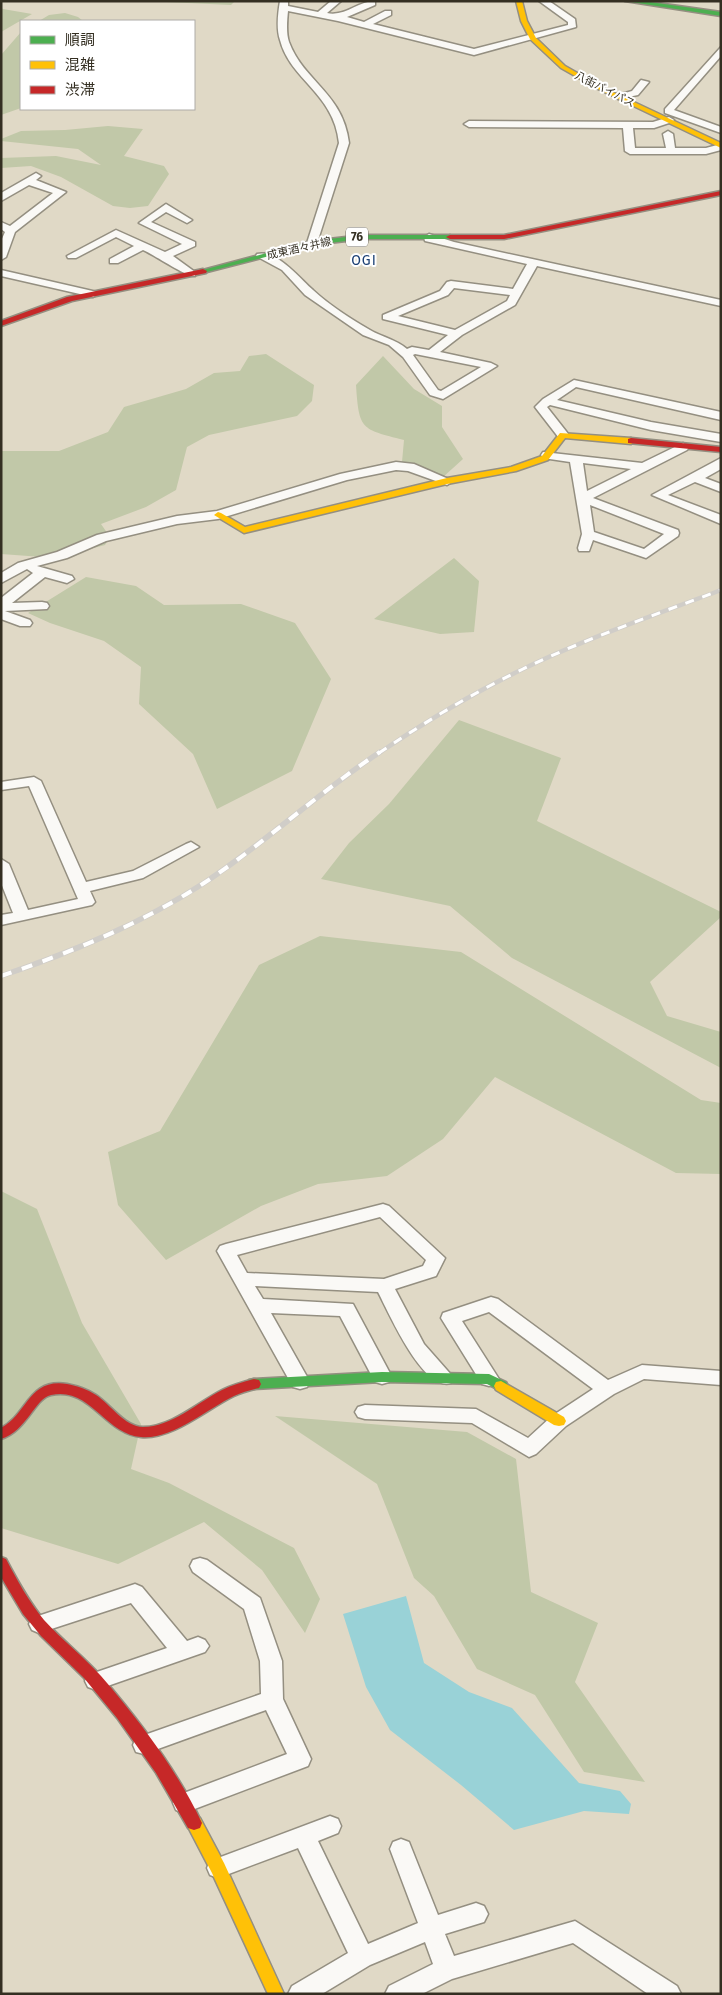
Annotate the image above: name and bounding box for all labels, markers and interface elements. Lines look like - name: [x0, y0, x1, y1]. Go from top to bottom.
- legend: [20, 20, 195, 110]
- text: 順調: [65, 31, 95, 49]
- text: 混雑: [65, 56, 95, 74]
- street label: 八街バイパス: [573, 69, 637, 110]
- text: 渋滞: [65, 81, 95, 99]
- road number: 76: [346, 228, 368, 246]
- street label: 成東酒々井線: [265, 235, 333, 262]
- district label: OGI: [351, 252, 377, 269]

